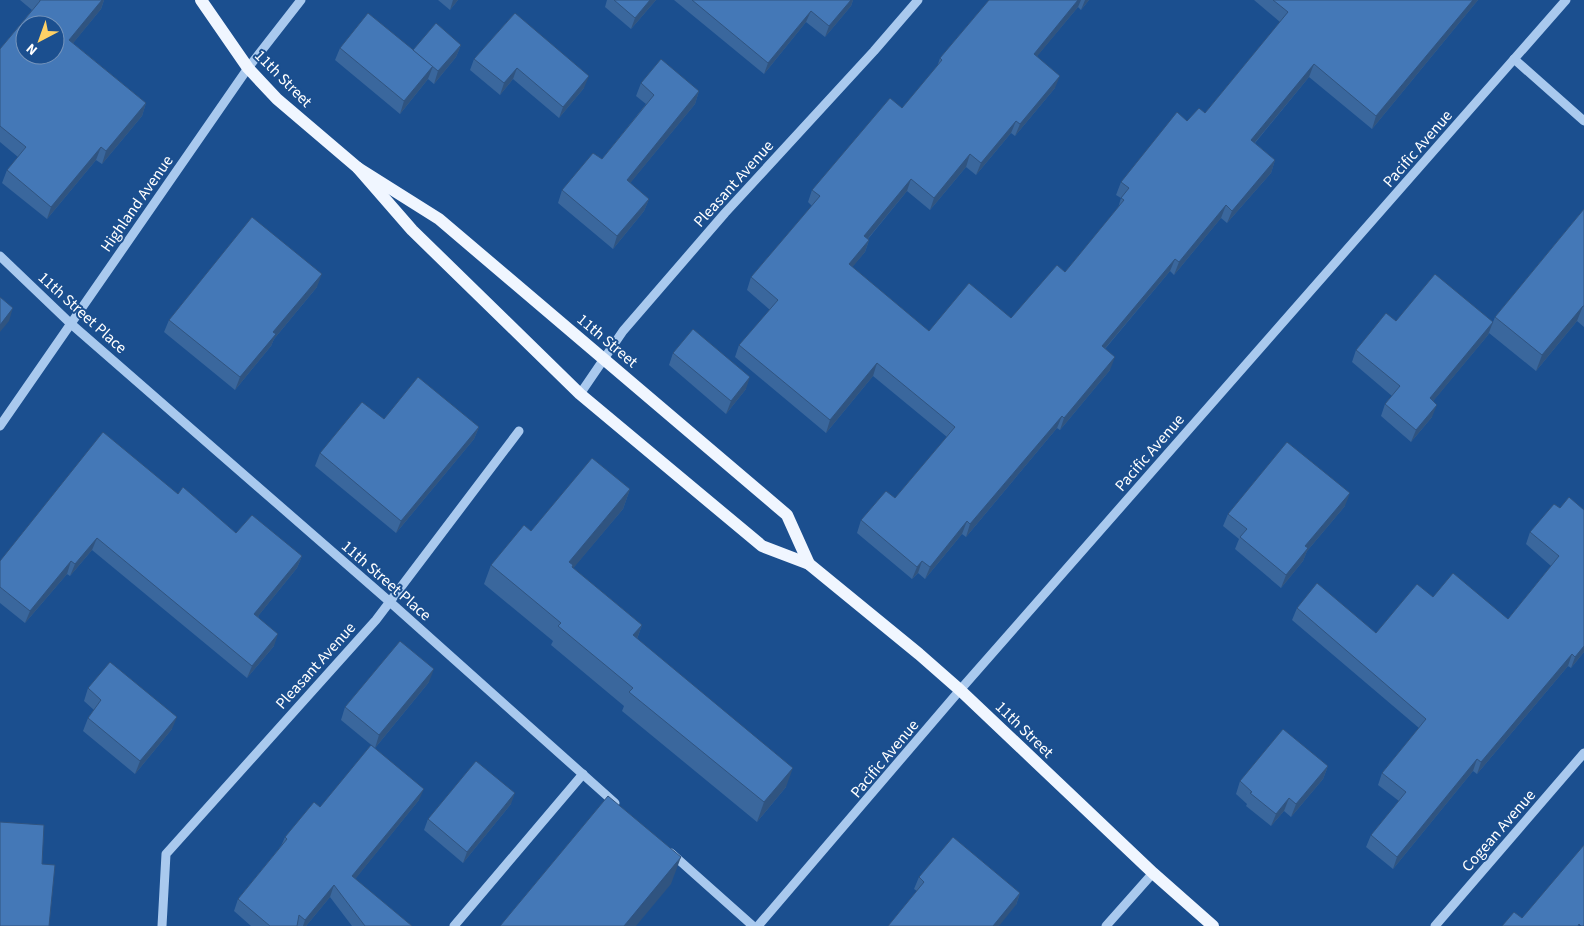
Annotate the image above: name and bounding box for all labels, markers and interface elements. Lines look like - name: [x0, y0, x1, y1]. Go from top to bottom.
- north arrow: [15, 15, 65, 65]
- text: N: [22, 38, 42, 60]
- street label: 11th Street: [250, 45, 317, 113]
- street label: Pacific Avenue: [1378, 105, 1458, 192]
- street label: Pleasant Avenue: [689, 135, 779, 232]
- street label: Highland Avenue: [95, 151, 178, 256]
- street label: 11th Street Place: [33, 267, 132, 359]
- street label: 11th Street: [572, 309, 643, 373]
- street label: Pacific Avenue: [1110, 409, 1190, 496]
- street label: 11th Street Place: [337, 536, 436, 626]
- street label: Pleasant Avenue: [271, 617, 361, 714]
- street label: 11th Street: [990, 696, 1059, 763]
- street label: Pacific Avenue: [845, 715, 924, 803]
- street label: Cogean Avenue: [1457, 785, 1541, 877]

